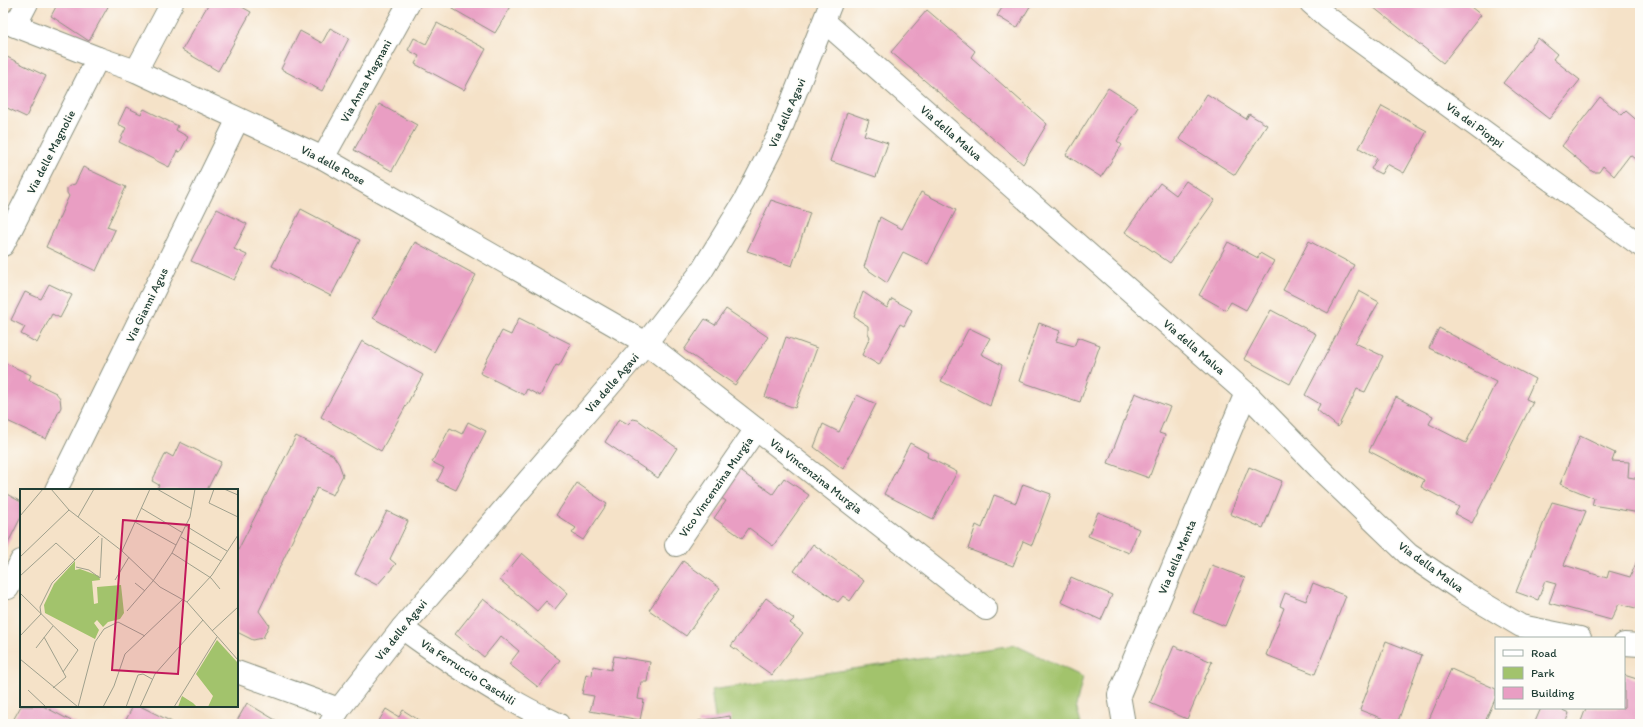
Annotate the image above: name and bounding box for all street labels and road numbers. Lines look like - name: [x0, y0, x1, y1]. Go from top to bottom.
- street label: Via Anna Magnani: [337, 37, 395, 125]
- street label: Via delle Agavi: [765, 76, 809, 150]
- street label: Via dei Pioppi: [1443, 99, 1507, 151]
- street label: Via della Malva: [917, 102, 985, 164]
- street label: Via delle Magnolie: [24, 107, 78, 196]
- street label: Via delle Rose: [298, 142, 368, 188]
- street label: Via Gianni Agus: [123, 265, 171, 345]
- street label: Via della Malva: [1160, 316, 1228, 378]
- street label: Via delle Agavi: [582, 350, 642, 416]
- street label: Vico Vincenzina Murgia: [676, 433, 757, 540]
- street label: Via Vincenzina Murgia: [767, 435, 866, 517]
- street label: Via della Menta: [1155, 517, 1199, 596]
- street label: Via della Malva: [1396, 539, 1467, 596]
- street label: Via delle Agavi: [372, 597, 430, 663]
- street label: Via Ferruccio Caschili: [418, 636, 518, 708]

